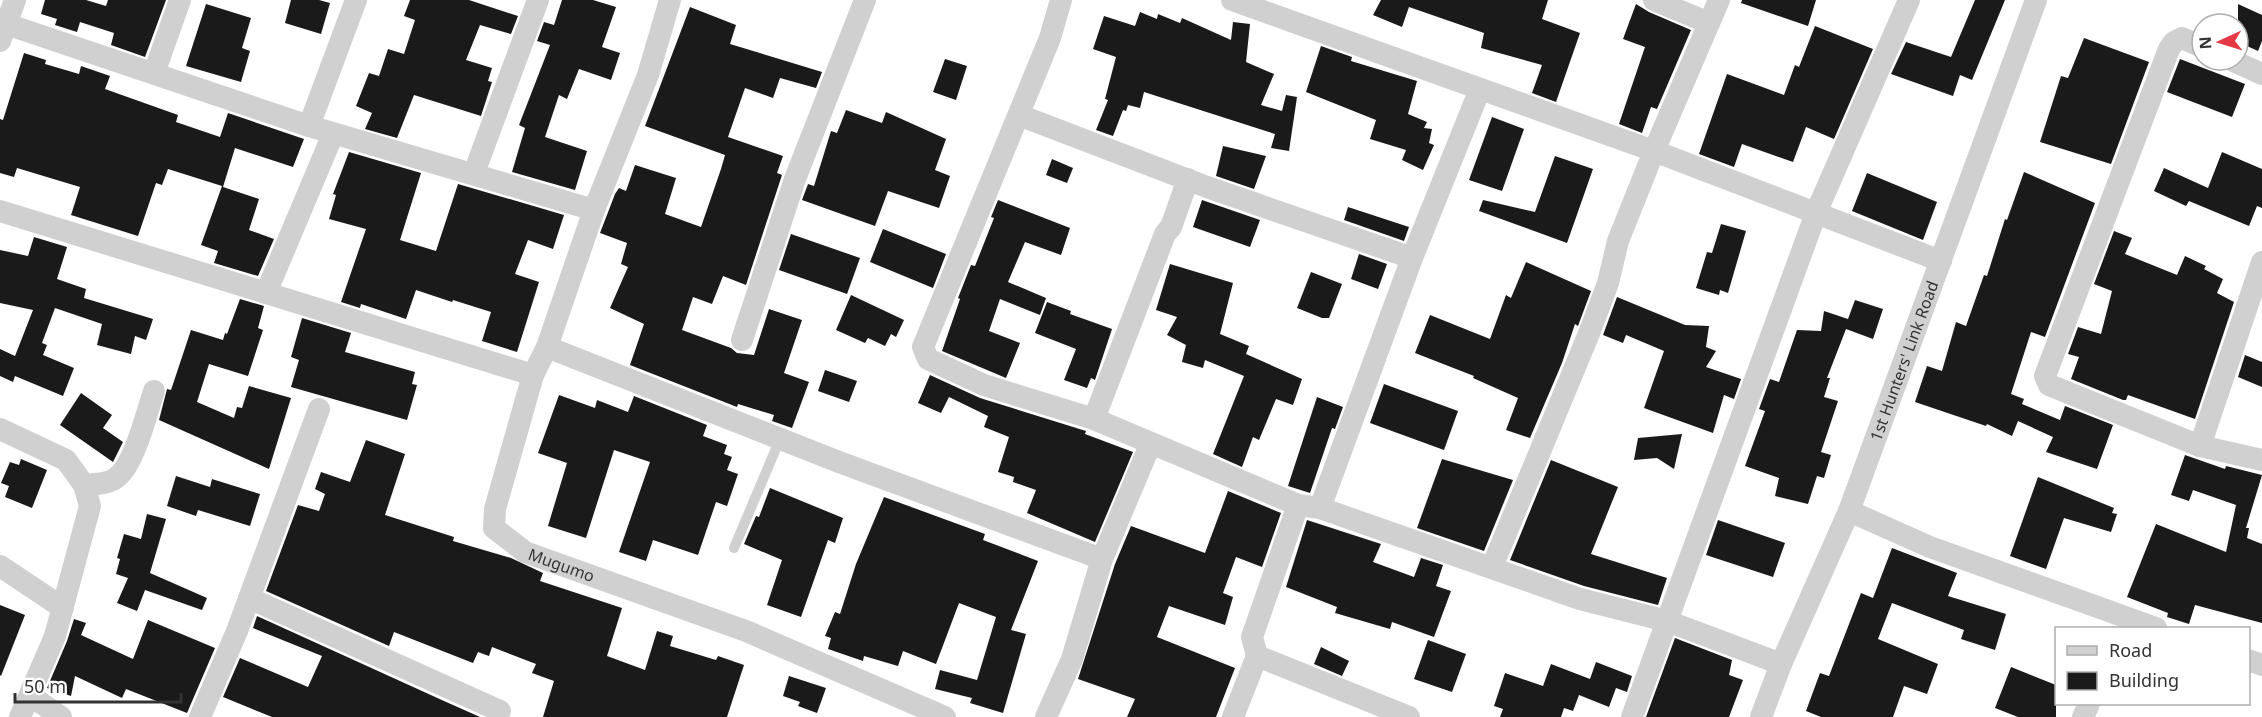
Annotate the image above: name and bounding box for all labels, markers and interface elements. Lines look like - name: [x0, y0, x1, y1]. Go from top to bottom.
- north arrow: [2190, 12, 2250, 72]
- text: N: [2194, 36, 2216, 50]
- street label: 1st Hunters' Link Road: [1865, 278, 1943, 444]
- street label: Mugumo: [525, 543, 598, 587]
- legend: [2055, 627, 2250, 705]
- text: Road: [2109, 638, 2152, 662]
- scale bar: [15, 666, 182, 704]
- text: Building: [2109, 668, 2179, 692]
- text: 50 m: [24, 674, 66, 698]

